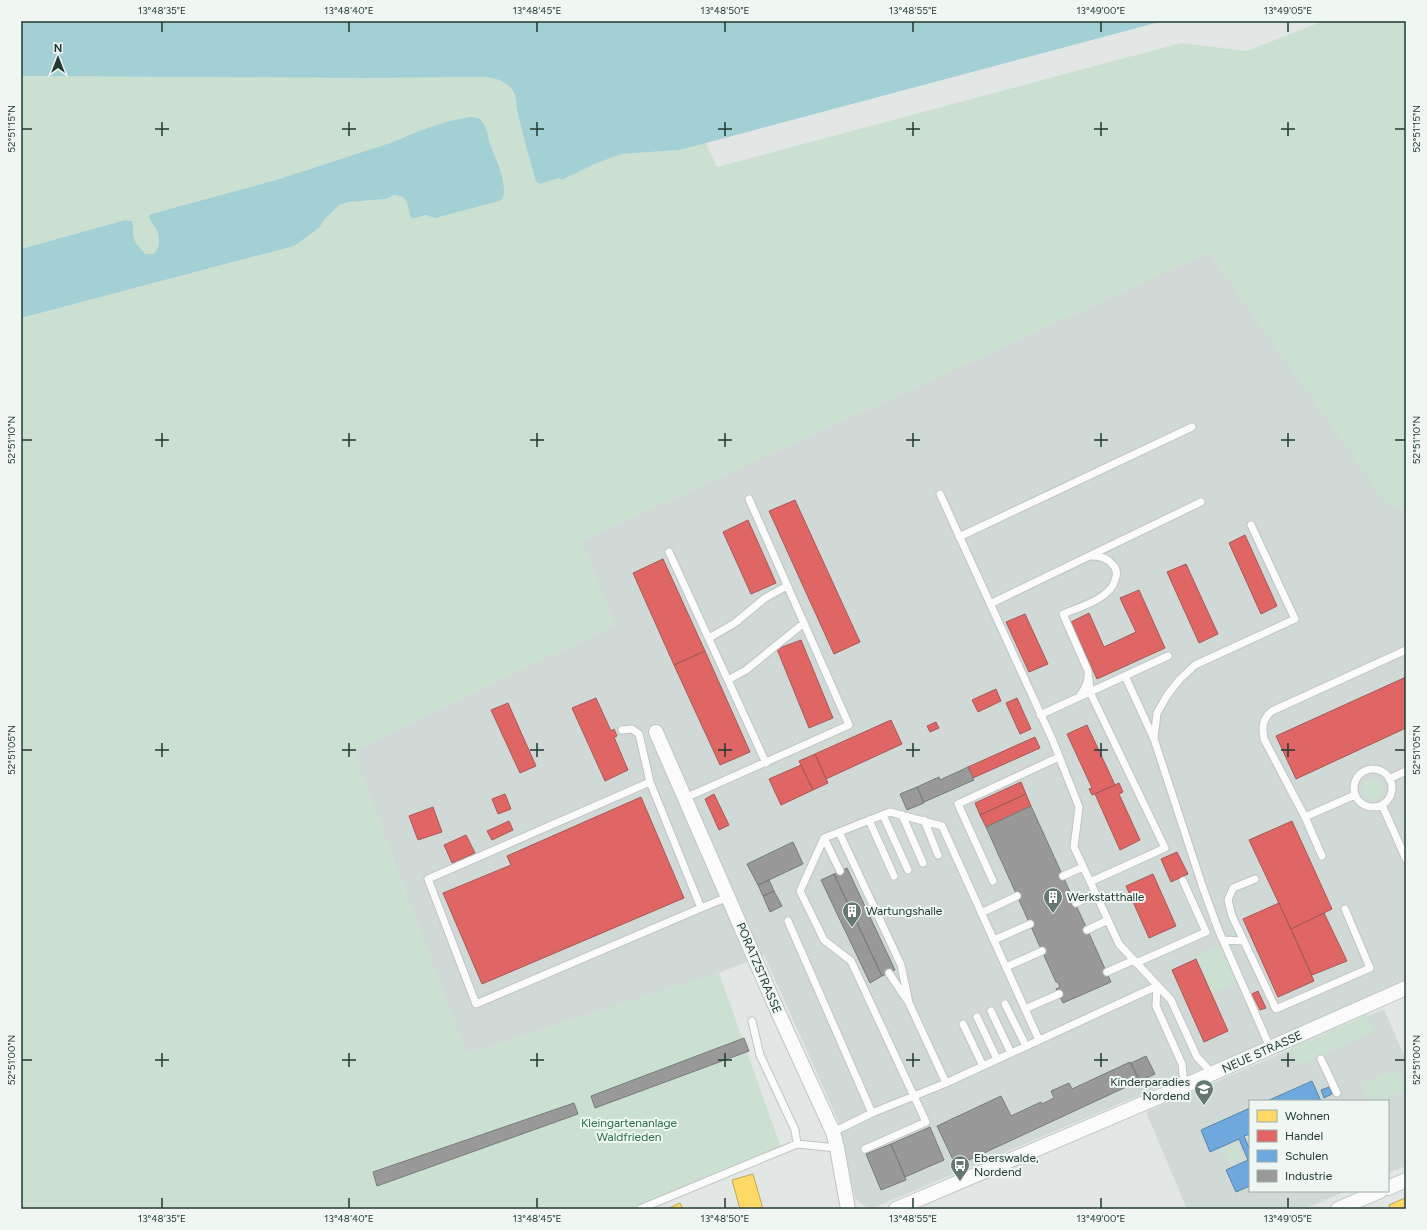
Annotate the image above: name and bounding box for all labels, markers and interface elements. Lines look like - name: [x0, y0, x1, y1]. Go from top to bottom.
- text: 13°48'35"E: [138, 4, 186, 17]
- text: 13°48'40"E: [324, 4, 374, 17]
- text: 13°48'45"E: [513, 4, 561, 17]
- text: 13°48'50"E: [701, 4, 750, 17]
- text: 13°48'55"E: [889, 4, 937, 17]
- text: 13°49'00"E: [1076, 4, 1126, 17]
- text: 13°49'05"E: [1264, 4, 1312, 17]
- north arrow: [38, 38, 78, 78]
- text: N: [54, 42, 62, 55]
- text: 52°51'15"N: [5, 105, 18, 153]
- text: 52°51'15"N: [1410, 105, 1423, 153]
- text: 52°51'10"N: [5, 416, 18, 464]
- text: 52°51'10"N: [1410, 416, 1423, 464]
- text: 52°51'05"N: [5, 725, 18, 775]
- text: 52°51'05"N: [1410, 725, 1423, 775]
- building icon: Werkstatthalle: [1042, 886, 1064, 914]
- place label: Werkstatthalle: [1067, 890, 1145, 904]
- building icon: Wartungshalle: [841, 900, 863, 928]
- place label: Wartungshalle: [866, 904, 943, 918]
- street label: PORATZSTRASSE: [733, 920, 785, 1016]
- street label: NEUE STRASSE: [1220, 1028, 1304, 1076]
- text: 52°51'00"N: [5, 1035, 18, 1085]
- text: 52°51'00"N: [1410, 1035, 1423, 1085]
- place label: Kinderparadies Nordend: [1110, 1075, 1190, 1103]
- school or university icon: Kinderparadies Nordend: [1193, 1078, 1215, 1106]
- legend: [1249, 1100, 1389, 1192]
- text: Wohnen: [1285, 1109, 1330, 1123]
- park label: Kleingartenanlage Waldfrieden: [581, 1116, 678, 1144]
- text: Handel: [1285, 1129, 1323, 1143]
- text: Schulen: [1285, 1149, 1328, 1163]
- place label: Eberswalde, Nordend: [974, 1151, 1039, 1179]
- bus stop icon: Eberswalde, Nordend: [949, 1154, 971, 1182]
- text: Industrie: [1285, 1169, 1333, 1183]
- text: 13°48'35"E: [138, 1212, 186, 1225]
- text: 13°48'40"E: [324, 1212, 374, 1225]
- text: 13°48'45"E: [513, 1212, 561, 1225]
- text: 13°48'50"E: [701, 1212, 750, 1225]
- text: 13°48'55"E: [889, 1212, 937, 1225]
- text: 13°49'00"E: [1076, 1212, 1126, 1225]
- text: 13°49'05"E: [1264, 1212, 1312, 1225]

